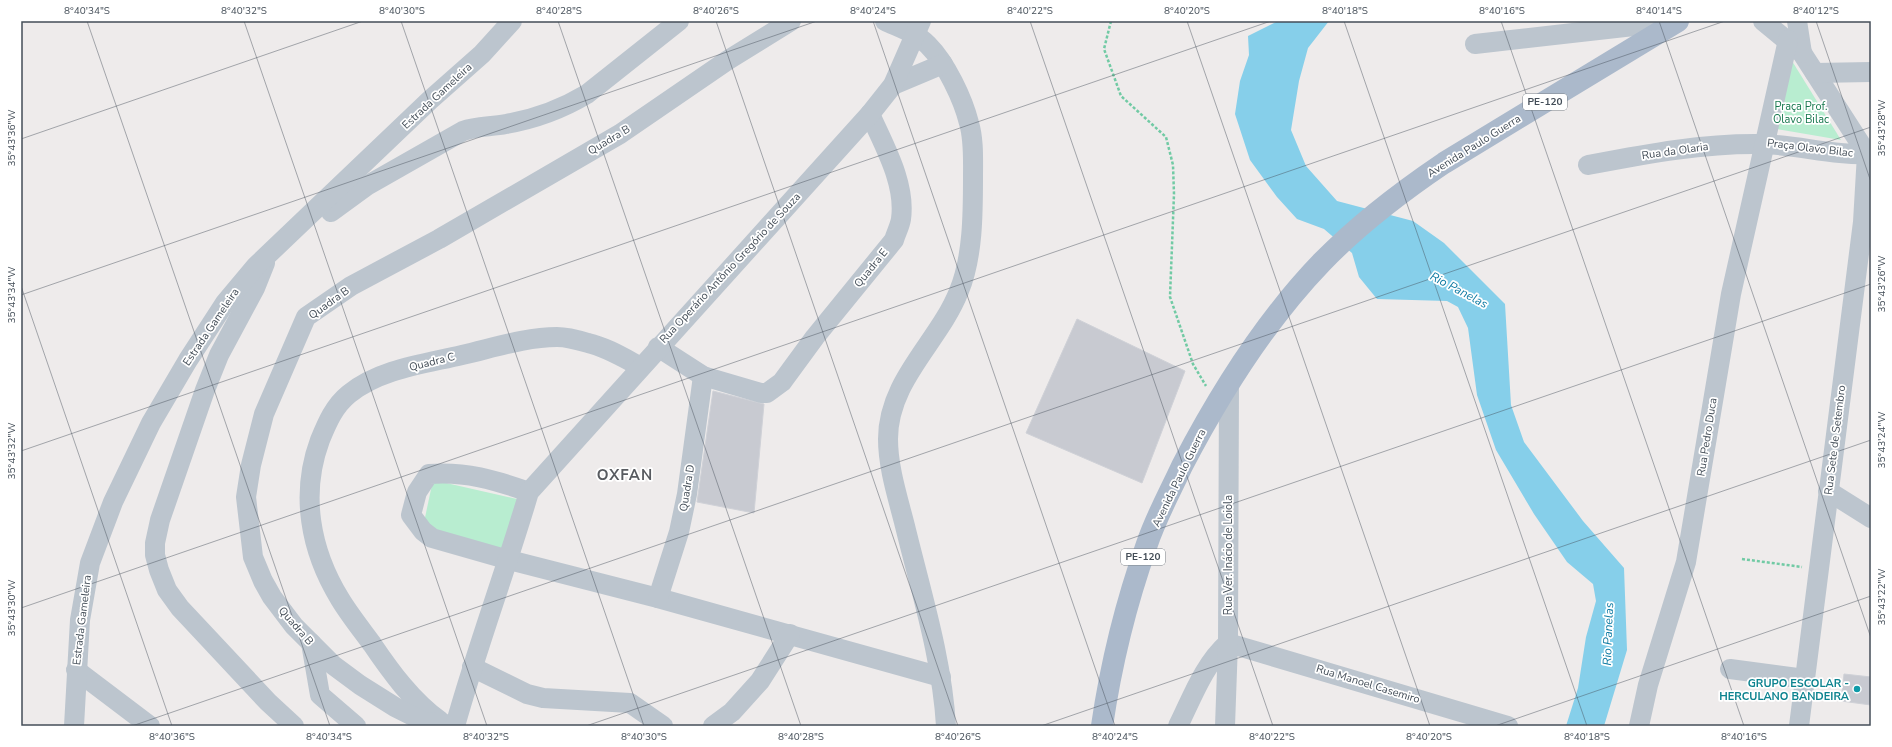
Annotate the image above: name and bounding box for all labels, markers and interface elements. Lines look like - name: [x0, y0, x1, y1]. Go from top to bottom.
- text: 8°40'34"S: [64, 4, 110, 18]
- text: 8°40'32"S: [221, 4, 267, 18]
- text: 8°40'30"S: [379, 4, 425, 18]
- text: 8°40'28"S: [536, 4, 582, 18]
- text: 8°40'26"S: [693, 4, 739, 18]
- text: 8°40'24"S: [850, 4, 896, 18]
- text: 8°40'22"S: [1007, 4, 1053, 18]
- text: 8°40'20"S: [1164, 4, 1210, 18]
- text: 8°40'18"S: [1322, 4, 1368, 18]
- text: 8°40'16"S: [1479, 4, 1525, 18]
- text: 8°40'14"S: [1636, 4, 1682, 18]
- text: 8°40'12"S: [1793, 4, 1839, 18]
- street label: Estrada Gameleira: [399, 60, 475, 132]
- road number: PE-120: [1523, 94, 1567, 110]
- park label: Praça Prof. Olavo Bilac: [1773, 99, 1829, 127]
- text: 35°43'28"W: [1875, 100, 1889, 156]
- text: 35°43'36"W: [5, 110, 19, 166]
- street label: Avenida Paulo Guerra: [1424, 111, 1524, 181]
- street label: Quadra B: [585, 122, 633, 158]
- street label: Praça Olavo Bilac: [1766, 135, 1854, 161]
- street label: Rua da Olaria: [1641, 139, 1709, 163]
- street label: Rua Operário Antônio Gregório de Souza: [656, 189, 804, 346]
- street label: Quadra E: [851, 245, 891, 291]
- text: 35°43'26"W: [1875, 256, 1889, 312]
- text: 35°43'34"W: [5, 267, 19, 323]
- water label: Rio Panelas: [1427, 268, 1491, 312]
- street label: Quadra B: [306, 283, 352, 323]
- street label: Estrada Gameleira: [179, 285, 243, 369]
- street label: Quadra C: [407, 349, 457, 375]
- street label: Rua Sete de Setembro: [1821, 384, 1849, 496]
- street label: Rua Pedro Duca: [1693, 397, 1721, 477]
- text: 35°43'24"W: [1875, 412, 1889, 468]
- text: 35°43'32"W: [5, 423, 19, 479]
- street label: Avenida Paulo Guerra: [1149, 426, 1209, 530]
- street label: Quadra D: [676, 463, 698, 513]
- district label: OXFAN: [597, 465, 653, 485]
- street label: Rua Ver. Inácio de Loiola: [1221, 495, 1236, 615]
- road number: PE-120: [1121, 549, 1165, 565]
- text: 35°43'22"W: [1875, 569, 1889, 625]
- street label: Estrada Gameleira: [69, 574, 95, 666]
- text: 35°43'30"W: [5, 580, 19, 636]
- water label: Rio Panelas: [1599, 602, 1617, 666]
- street label: Quadra B: [275, 603, 317, 649]
- street label: Rua Manoel Casemiro: [1314, 661, 1422, 707]
- place label: GRUPO ESCOLAR - HERCULANO BANDEIRA: [1719, 676, 1850, 704]
- marker: GRUPO ESCOLAR - HERCULANO BANDEIRA: [1852, 684, 1862, 694]
- text: 8°40'36"S: [149, 730, 195, 744]
- text: 8°40'34"S: [306, 730, 352, 744]
- text: 8°40'32"S: [463, 730, 509, 744]
- text: 8°40'30"S: [621, 730, 667, 744]
- text: 8°40'28"S: [778, 730, 824, 744]
- text: 8°40'26"S: [935, 730, 981, 744]
- text: 8°40'24"S: [1092, 730, 1138, 744]
- text: 8°40'22"S: [1249, 730, 1295, 744]
- text: 8°40'20"S: [1406, 730, 1452, 744]
- text: 8°40'18"S: [1564, 730, 1610, 744]
- text: 8°40'16"S: [1721, 730, 1767, 744]

